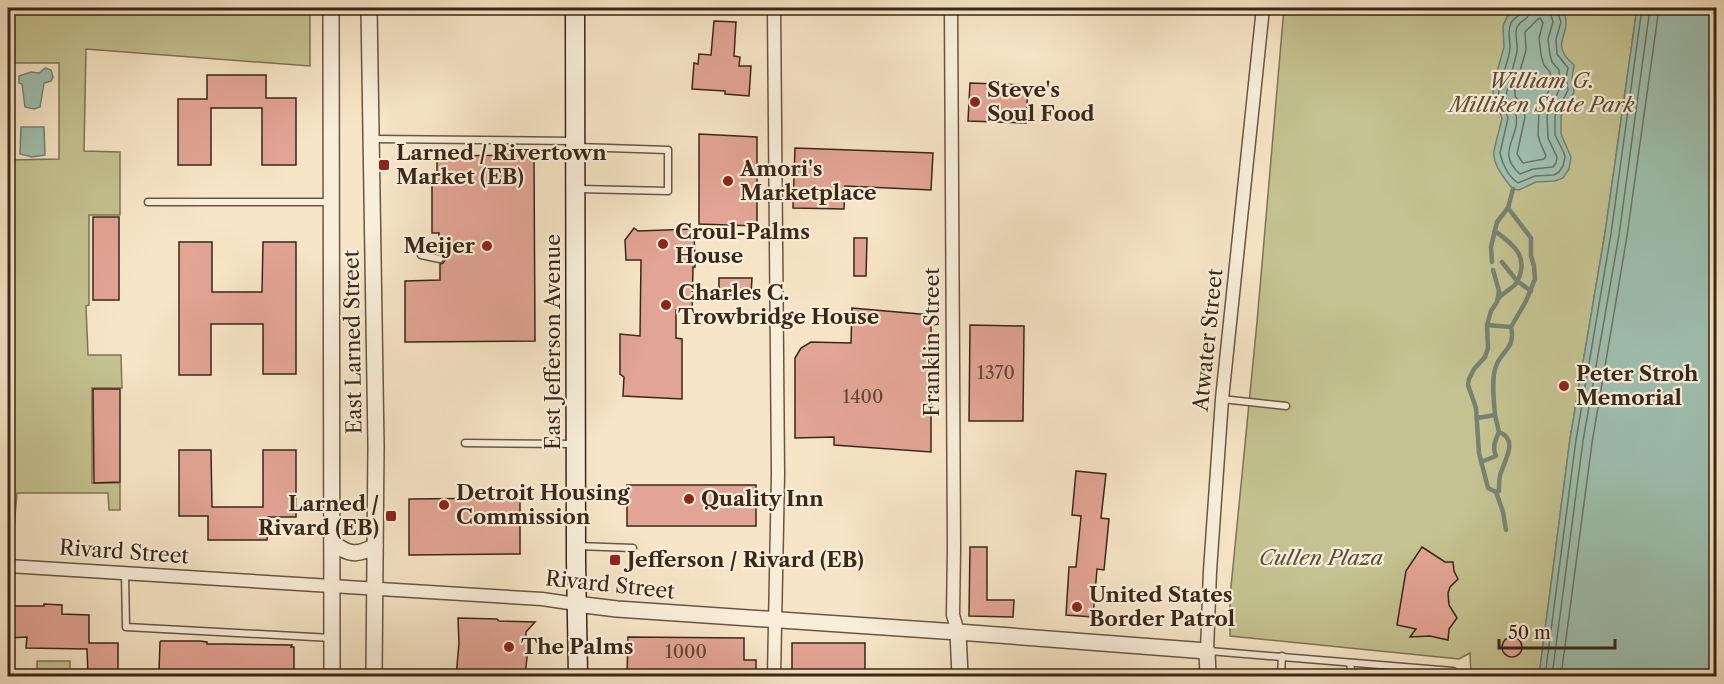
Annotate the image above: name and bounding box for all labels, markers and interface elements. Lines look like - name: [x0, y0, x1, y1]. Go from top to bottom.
- park label: William G. Milliken State Park: [1446, 68, 1635, 117]
- place label: Steve's Soul Food: [987, 77, 1094, 126]
- marker: Steve's Soul Food: [968, 95, 982, 109]
- place label: Larned / Rivertown Market (EB): [396, 140, 607, 189]
- place label: Amori's Marketplace: [739, 156, 877, 205]
- marker: Larned / Rivertown Market (EB): [377, 158, 391, 172]
- marker: Amori's Marketplace: [721, 174, 735, 188]
- place label: Croul-Palms House: [675, 219, 810, 268]
- place label: Meijer: [403, 233, 476, 258]
- street label: East Jefferson Avenue: [540, 234, 565, 450]
- marker: Croul-Palms House: [656, 237, 670, 251]
- marker: Meijer: [480, 239, 494, 253]
- street label: East Larned Street: [338, 249, 367, 434]
- street label: Franklin Street: [919, 267, 944, 417]
- street label: Atwater Street: [1187, 267, 1227, 414]
- place label: Charles C. Trowbridge House: [678, 280, 879, 329]
- marker: Charles C. Trowbridge House: [659, 298, 673, 312]
- place label: Peter Stroh Memorial: [1576, 361, 1699, 410]
- house number: 1370: [977, 362, 1015, 384]
- marker: Peter Stroh Memorial: [1557, 379, 1571, 393]
- house number: 1400: [843, 386, 883, 408]
- place label: Detroit Housing Commission: [456, 480, 630, 529]
- place label: Quality Inn: [701, 486, 824, 511]
- place label: Larned / Rivard (EB): [258, 491, 379, 540]
- marker: Quality Inn: [682, 492, 696, 506]
- marker: Detroit Housing Commission: [437, 498, 451, 512]
- marker: Larned / Rivard (EB): [384, 509, 398, 523]
- street label: Rivard Street: [58, 535, 190, 569]
- park label: Cullen Plaza: [1259, 545, 1384, 570]
- place label: Jefferson / Rivard (EB): [623, 547, 864, 572]
- marker: Jefferson / Rivard (EB): [608, 553, 622, 567]
- street label: Rivard Street: [544, 565, 676, 604]
- place label: United States Border Patrol: [1089, 582, 1235, 631]
- marker: United States Border Patrol: [1070, 600, 1084, 614]
- scale bar: [1499, 612, 1614, 650]
- text: 50 m: [1508, 622, 1551, 644]
- place label: The Palms: [521, 634, 634, 659]
- marker: The Palms: [502, 640, 516, 654]
- house number: 1000: [665, 641, 707, 663]

